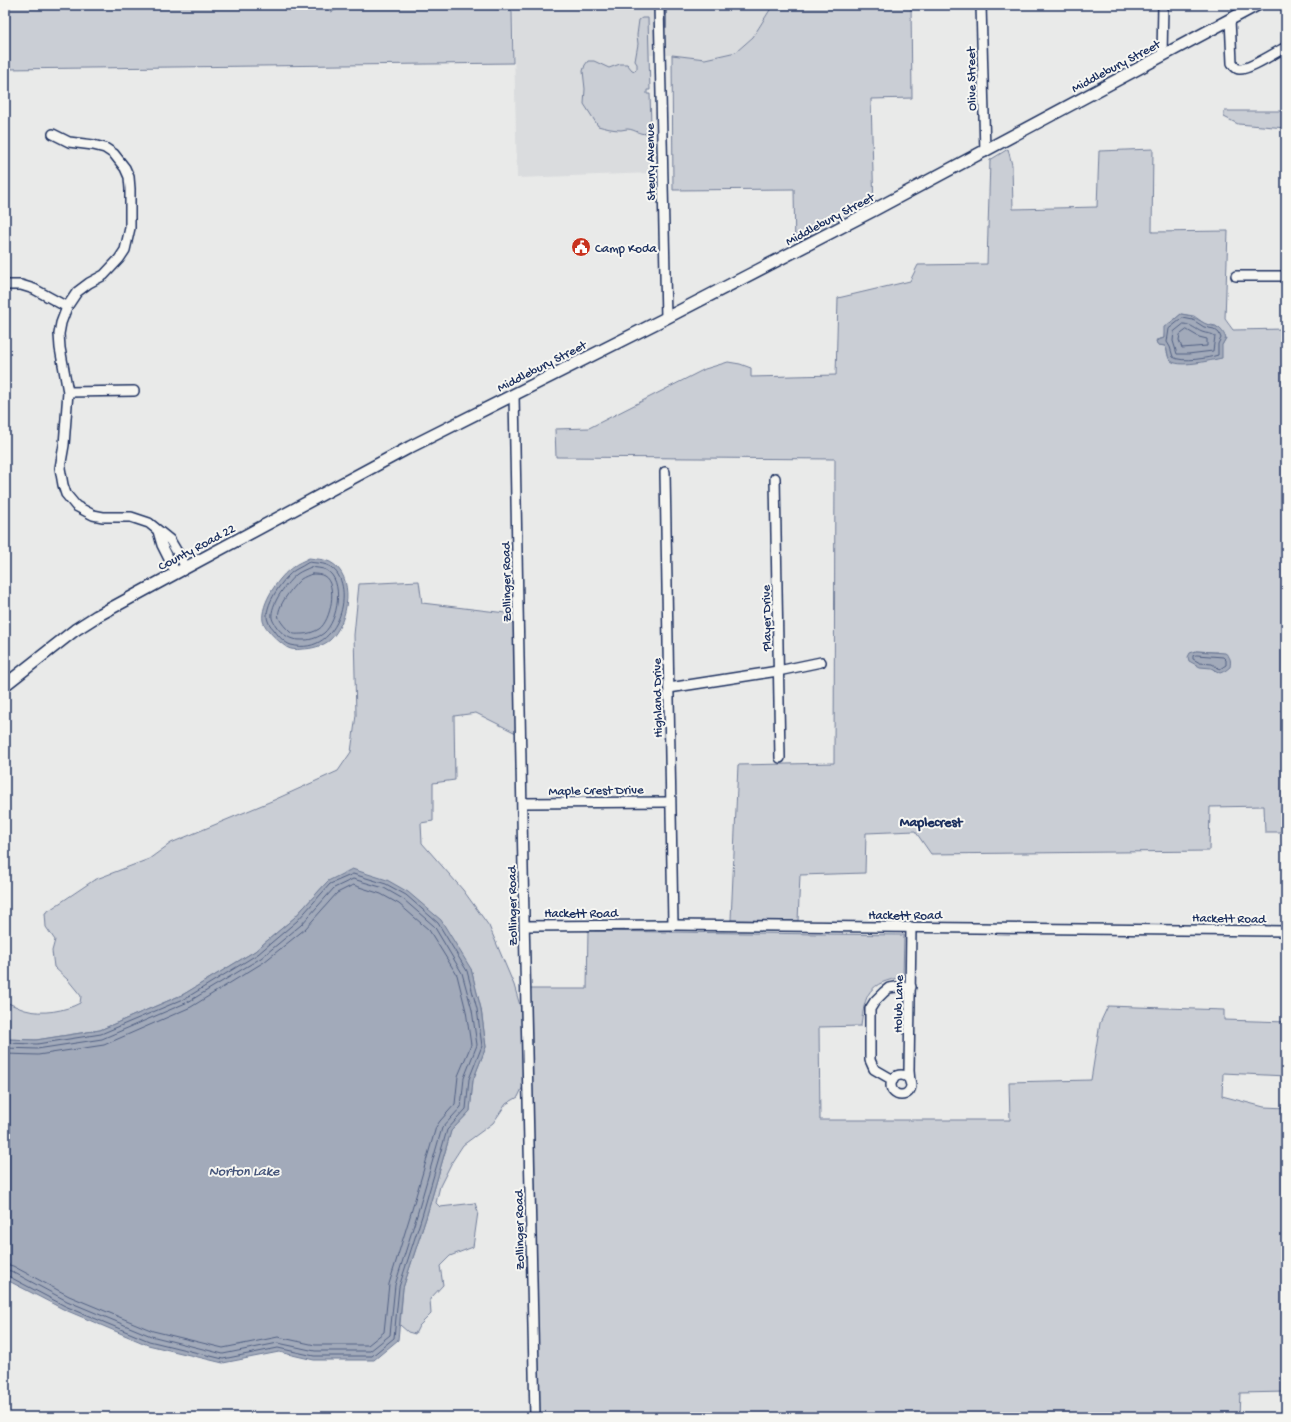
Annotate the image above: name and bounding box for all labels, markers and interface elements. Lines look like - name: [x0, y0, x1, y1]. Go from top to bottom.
- street label: Middlebury Street: [1069, 37, 1165, 97]
- street label: Olive Street: [964, 45, 981, 111]
- street label: Steury Avenue: [643, 123, 660, 201]
- street label: Middlebury Street: [783, 190, 879, 250]
- public building icon: Camp Koda: [570, 236, 592, 258]
- place label: Camp Koda: [595, 242, 657, 257]
- street label: Middlebury Street: [495, 337, 591, 396]
- street label: County Road 22: [156, 521, 239, 575]
- street label: Zollinger Road: [499, 540, 516, 622]
- street label: Player Drive: [759, 584, 776, 652]
- street label: Highland Drive: [650, 658, 667, 738]
- street label: Maple Crest Drive: [548, 783, 644, 800]
- district label: Maplecrest: [900, 815, 964, 832]
- street label: Zollinger Road: [505, 864, 522, 946]
- street label: Hackett Road: [544, 907, 619, 922]
- street label: Hackett Road: [868, 909, 943, 924]
- street label: Hackett Road: [1192, 911, 1267, 928]
- street label: Holub Lane: [891, 975, 908, 1033]
- water label: Norton Lake: [209, 1164, 280, 1181]
- street label: Zollinger Road: [512, 1188, 529, 1270]

